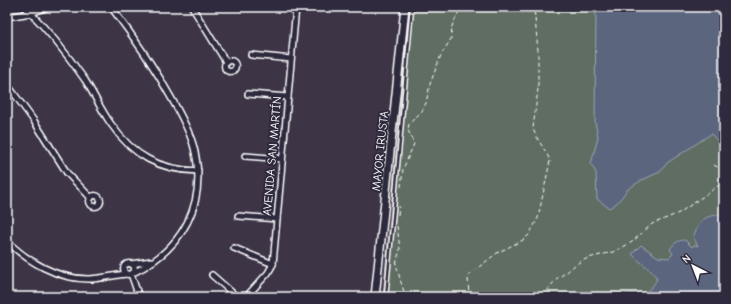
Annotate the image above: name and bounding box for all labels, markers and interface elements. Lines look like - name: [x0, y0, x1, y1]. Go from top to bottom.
- street label: AVENIDA SAN MARTÍN: [260, 96, 284, 216]
- street label: MAYOR IRUSTA: [369, 110, 391, 192]
- north arrow: [673, 246, 713, 286]
- text: N: [680, 252, 694, 266]

